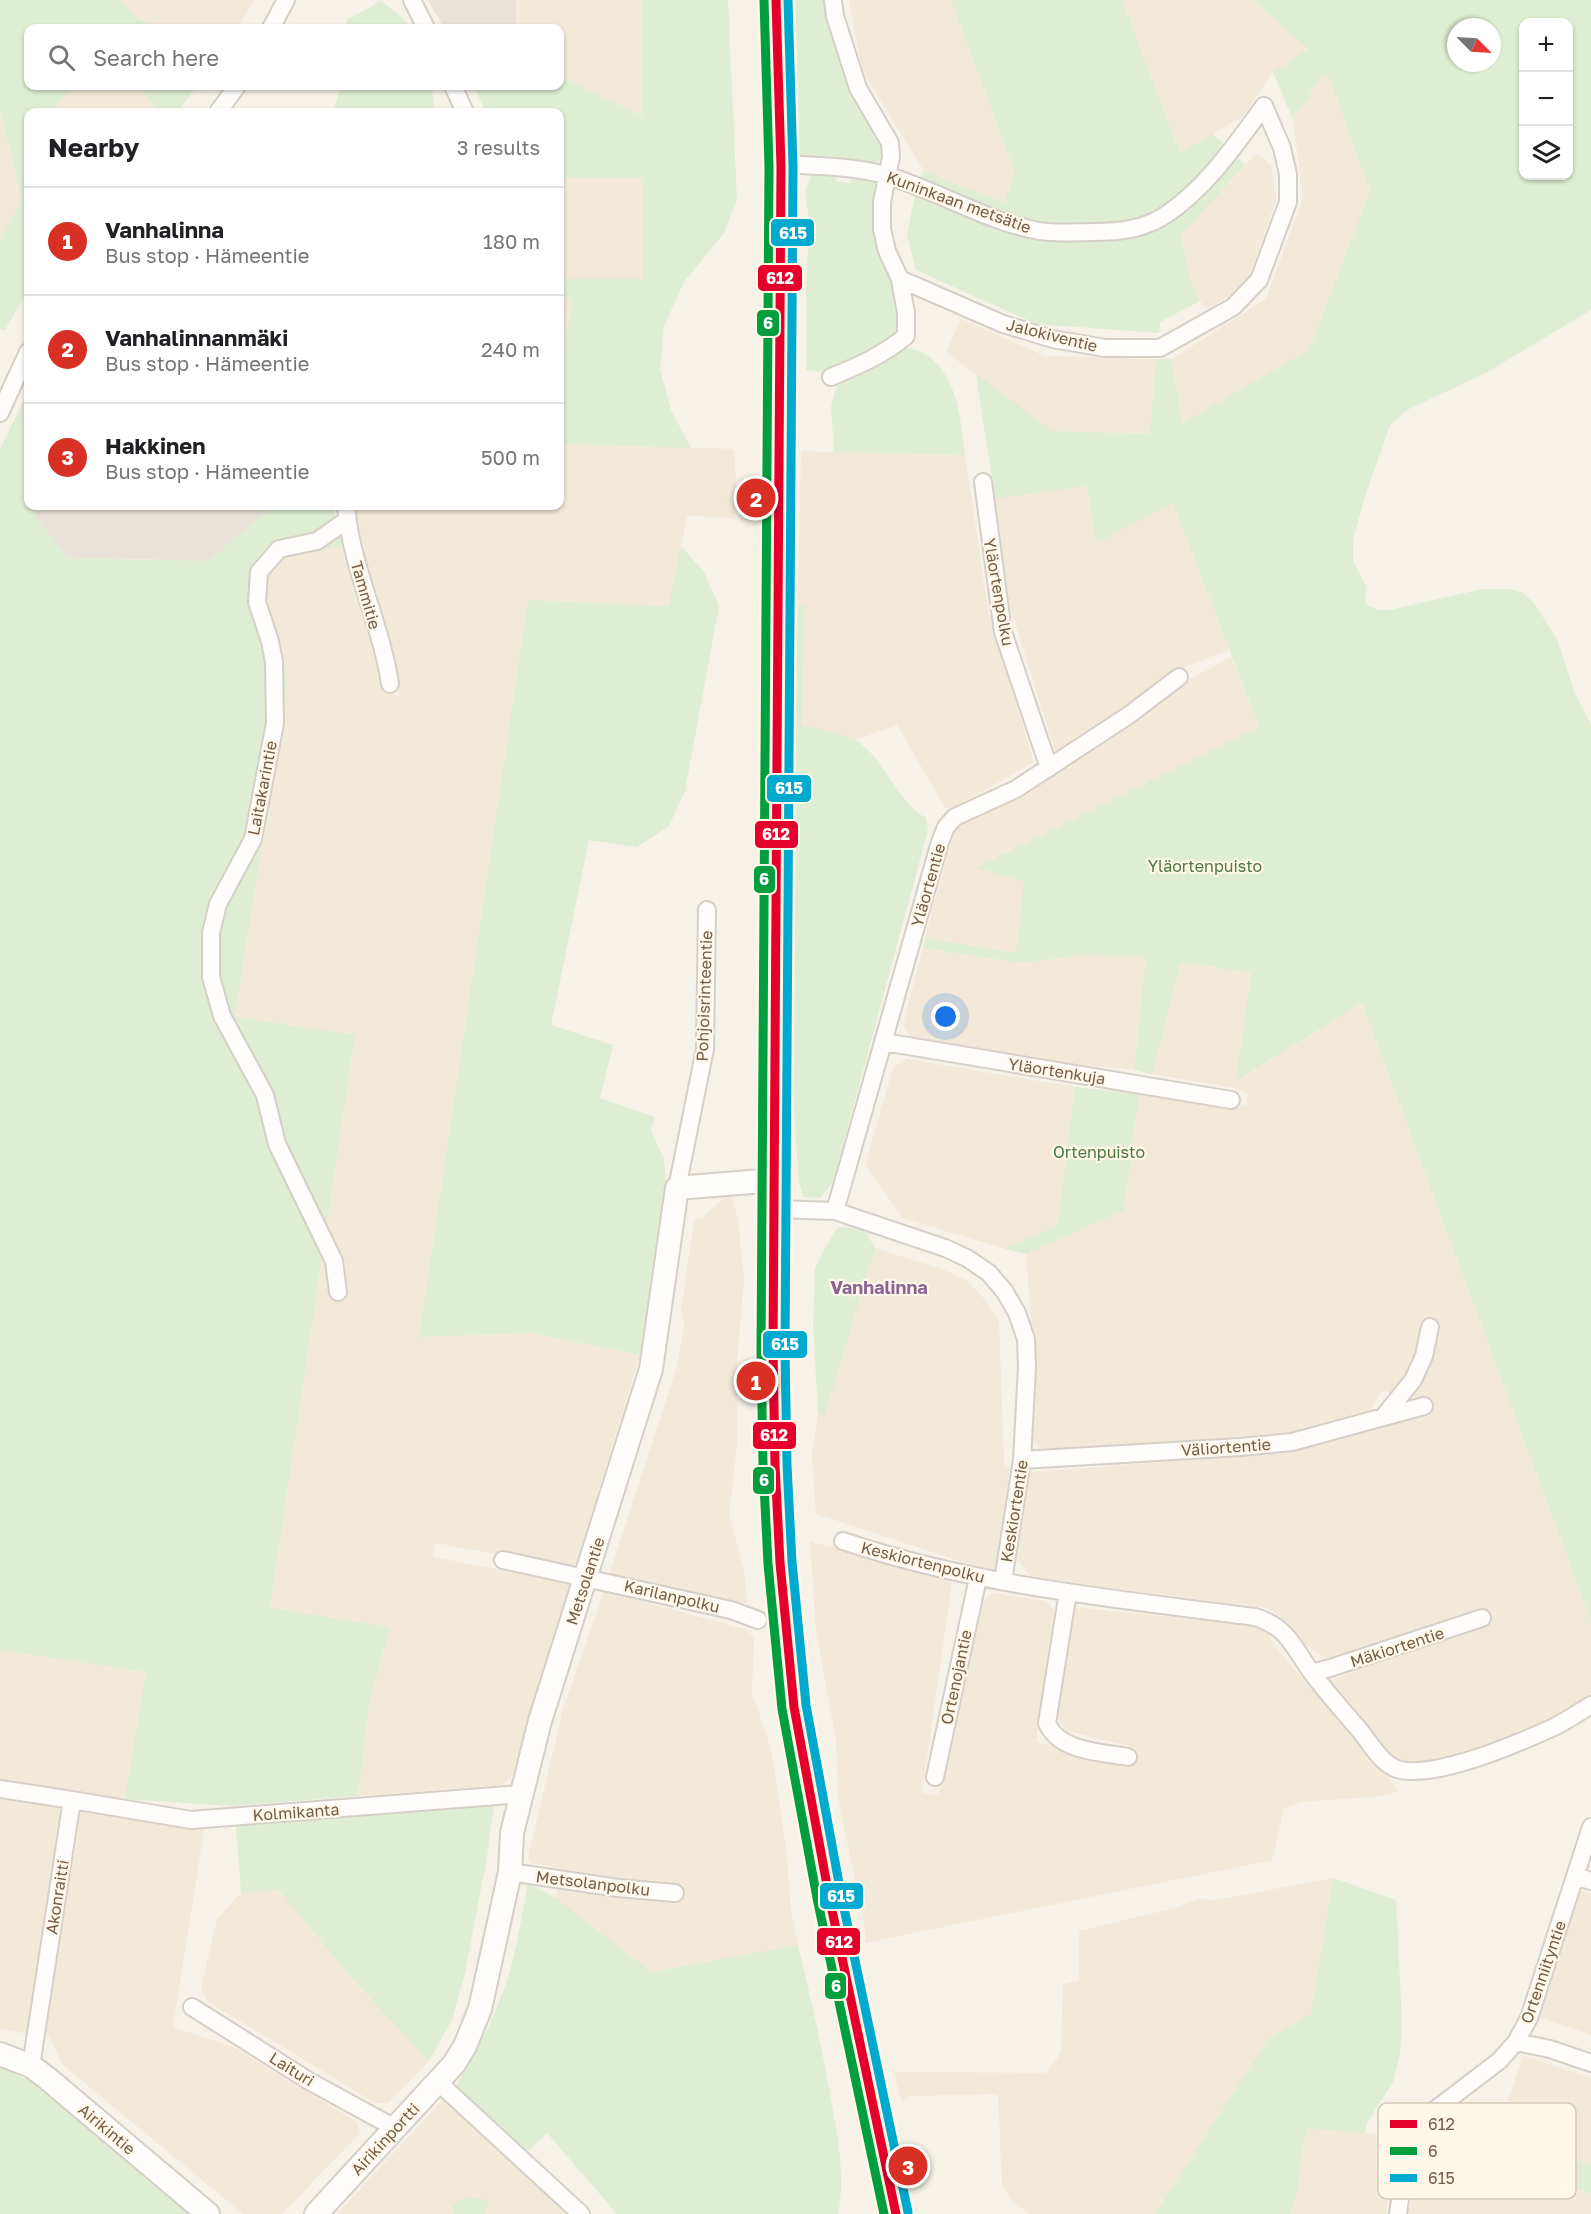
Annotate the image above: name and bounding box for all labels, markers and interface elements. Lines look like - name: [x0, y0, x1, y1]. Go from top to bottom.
- north arrow: [1447, 18, 1501, 72]
- map controls: [1519, 18, 1573, 180]
- button: +: [1519, 18, 1573, 72]
- search box: [24, 24, 564, 90]
- icon: search: [45, 41, 78, 74]
- text: Search here: [93, 44, 219, 71]
- button: −: [1519, 72, 1573, 126]
- button: layers: [1519, 126, 1573, 180]
- text: Nearby: [48, 132, 139, 163]
- text: 3 results: [457, 135, 540, 159]
- street label: Kuninkaan metsätie: [884, 167, 1034, 237]
- text: Vanhalinna: [105, 216, 224, 243]
- line badge: 615: [770, 218, 815, 247]
- text: 615: [779, 223, 807, 243]
- text: 1: [62, 229, 73, 253]
- text: 180 m: [483, 229, 540, 253]
- text: Bus stop · Hämeentie: [105, 243, 309, 267]
- line badge: 612: [757, 264, 803, 292]
- text: 612: [766, 268, 794, 288]
- line badge: 6: [756, 309, 780, 337]
- text: 6: [763, 313, 773, 333]
- street label: Jalokiventie: [1004, 314, 1100, 356]
- text: Vanhalinnanmäki: [105, 324, 288, 351]
- text: 2: [61, 337, 74, 361]
- text: 240 m: [481, 337, 540, 361]
- text: Bus stop · Hämeentie: [105, 351, 309, 375]
- text: Hakkinen: [105, 432, 206, 459]
- text: 3: [61, 445, 74, 469]
- text: 500 m: [481, 445, 540, 469]
- text: Bus stop · Hämeentie: [105, 459, 309, 483]
- pin: 2: [736, 476, 776, 520]
- street label: Yläortenpolku: [980, 536, 1018, 648]
- street label: Tammitie: [347, 559, 385, 631]
- street label: Laitakarintie: [243, 739, 281, 837]
- line badge: 615: [766, 774, 812, 803]
- text: 615: [775, 778, 803, 798]
- line badge: 612: [754, 820, 799, 849]
- text: 612: [762, 824, 790, 844]
- street label: Yläortentie: [907, 841, 949, 929]
- park label: Yläortenpuisto: [1148, 856, 1262, 876]
- line badge: 6: [753, 865, 776, 894]
- text: 6: [759, 869, 769, 889]
- street label: Pohjoisrinteentie: [692, 930, 716, 1062]
- your location: [931, 1002, 960, 1031]
- street label: Yläortenkuja: [1007, 1053, 1107, 1089]
- park label: Ortenpuisto: [1053, 1142, 1145, 1162]
- district label: Vanhalinna: [830, 1276, 928, 1298]
- line badge: 615: [762, 1330, 808, 1359]
- text: 615: [771, 1334, 799, 1354]
- pin: 1: [736, 1358, 776, 1404]
- line badge: 612: [752, 1421, 797, 1450]
- text: 612: [760, 1425, 788, 1445]
- street label: Väliortentie: [1180, 1434, 1272, 1460]
- street label: Keskiortentie: [996, 1458, 1032, 1564]
- line badge: 6: [752, 1466, 775, 1495]
- text: 6: [759, 1470, 769, 1490]
- street label: Metsolantie: [561, 1534, 609, 1628]
- street label: Keskiortenpolku: [859, 1537, 987, 1587]
- street label: Karilanpolku: [622, 1575, 722, 1617]
- street label: Mäkiortentie: [1347, 1622, 1447, 1672]
- street label: Ortenojantie: [936, 1628, 976, 1726]
- street label: Kolmikanta: [252, 1799, 340, 1825]
- street label: Akonraitti: [41, 1858, 73, 1936]
- street label: Metsolanpolku: [535, 1866, 651, 1900]
- line badge: 615: [819, 1882, 864, 1910]
- text: 615: [827, 1886, 855, 1906]
- street label: Ortenniityntie: [1516, 1918, 1570, 2026]
- line badge: 612: [816, 1927, 861, 1956]
- text: 612: [825, 1932, 853, 1952]
- line badge: 6: [824, 1972, 847, 2000]
- text: 6: [831, 1976, 841, 1996]
- street label: Laituri: [266, 2047, 318, 2091]
- street label: Airikintie: [74, 2099, 140, 2159]
- street label: Airikinportti: [346, 2099, 424, 2179]
- legend: [1378, 2103, 1576, 2199]
- text: 612: [1428, 2114, 1455, 2134]
- text: 6: [1428, 2141, 1438, 2161]
- pin: 3: [888, 2144, 928, 2188]
- text: 615: [1428, 2168, 1455, 2188]

